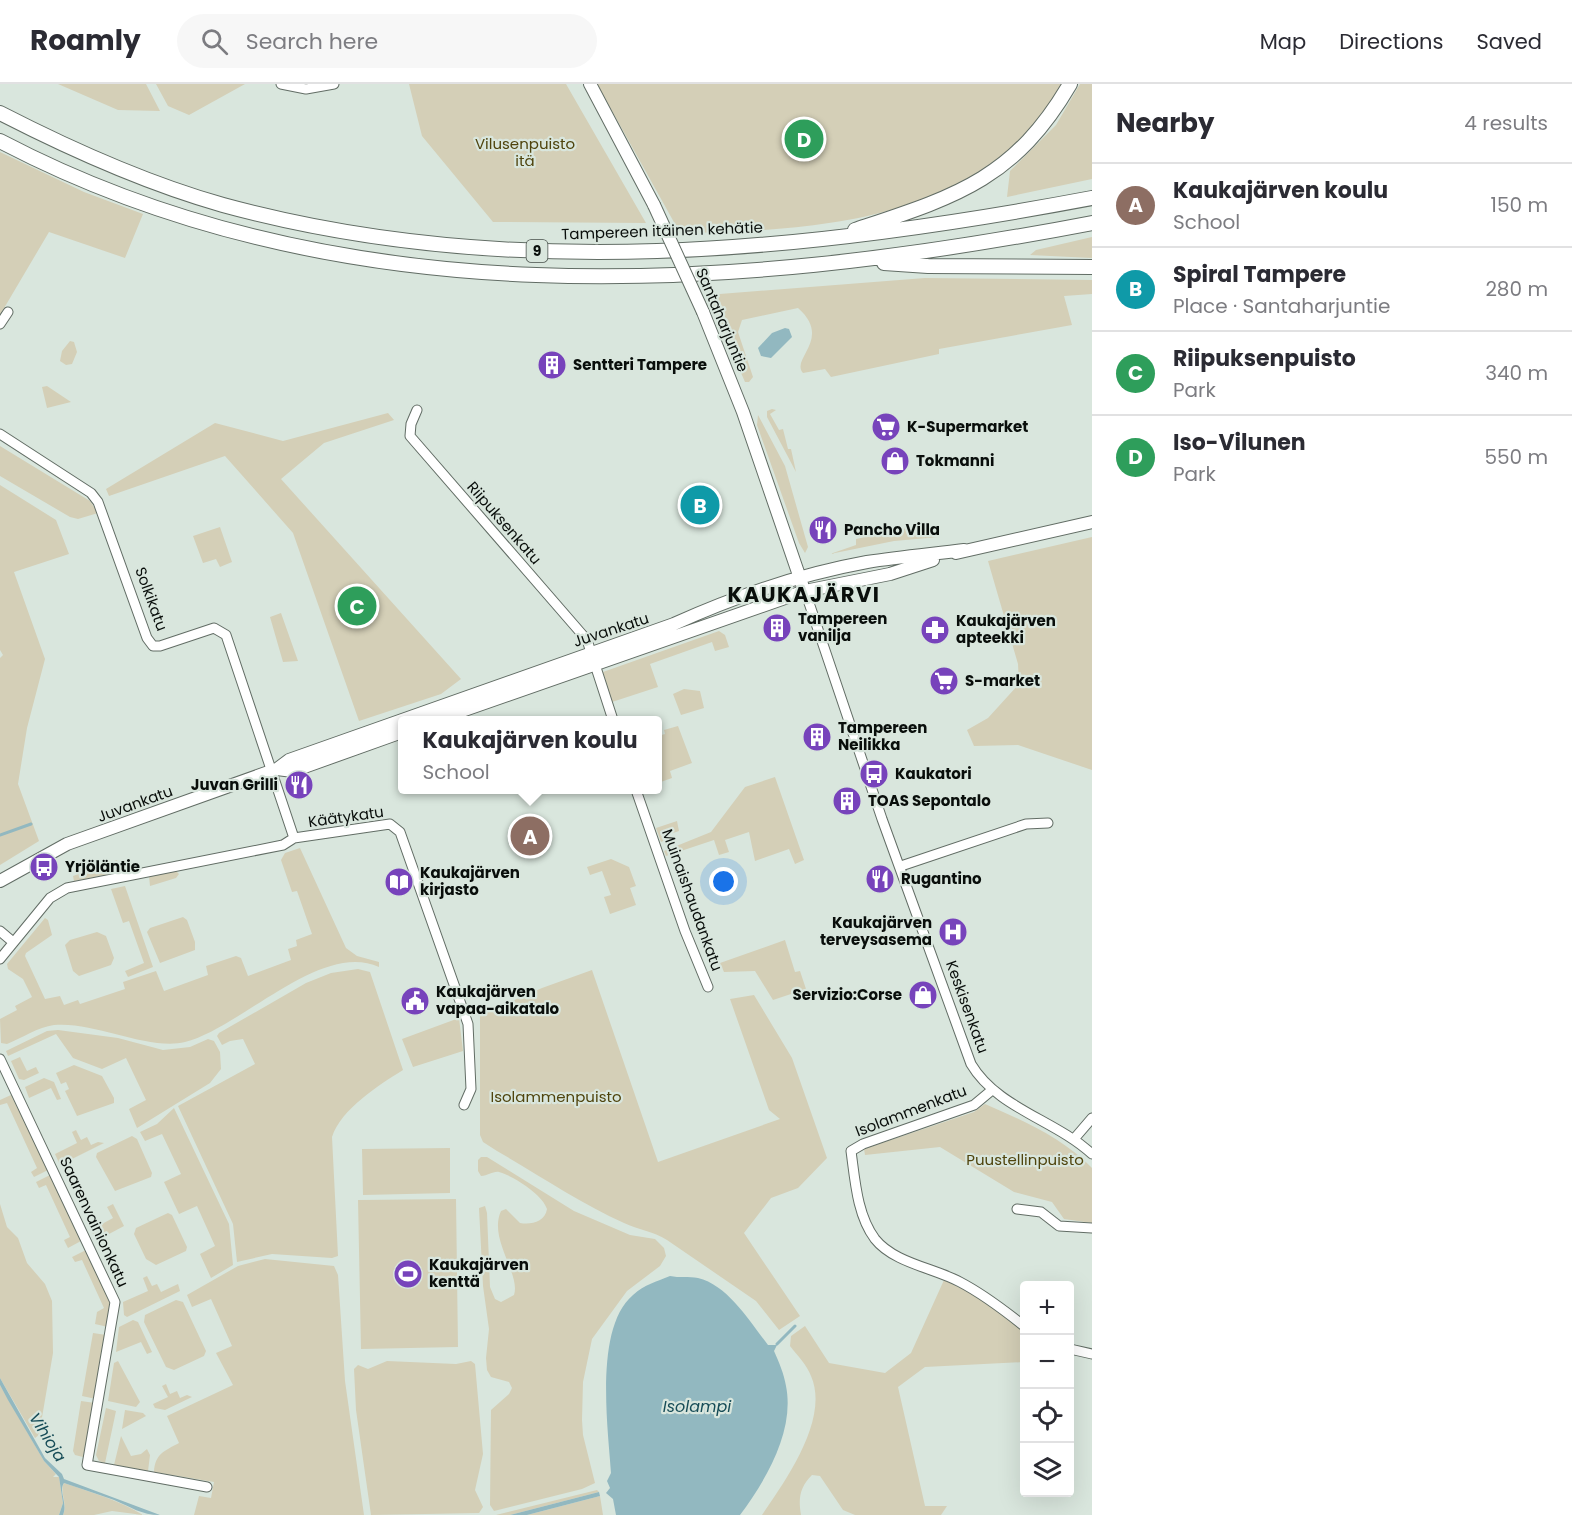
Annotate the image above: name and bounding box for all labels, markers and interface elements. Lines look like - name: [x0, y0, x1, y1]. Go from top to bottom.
- search box: [177, 14, 597, 68]
- text: Roamly: [30, 21, 141, 60]
- icon: search: [198, 25, 231, 58]
- text: Search here: [246, 26, 378, 57]
- text: Map: [1260, 27, 1306, 56]
- text: Directions: [1339, 27, 1443, 56]
- text: Saved: [1476, 27, 1542, 56]
- text: Nearby: [1116, 105, 1214, 141]
- text: 4 results: [1464, 109, 1548, 137]
- pin: D: [784, 116, 824, 162]
- park label: Vilusenpuisto itä: [475, 133, 575, 171]
- text: Kaukajärven koulu: [1173, 175, 1388, 206]
- text: A: [1128, 191, 1143, 219]
- text: 150 m: [1491, 191, 1548, 219]
- text: School: [1173, 208, 1240, 236]
- street label: Tampereen itäinen kehätie: [561, 216, 763, 245]
- road number: 9: [526, 240, 548, 262]
- text: Spiral Tampere: [1173, 259, 1346, 290]
- street label: Santaharjuntie: [691, 265, 754, 375]
- text: B: [1129, 275, 1142, 303]
- text: 280 m: [1485, 275, 1548, 303]
- text: Place · Santaharjuntie: [1173, 292, 1390, 320]
- text: Riipuksenpuisto: [1173, 343, 1356, 374]
- building icon: Sentteri Tampere: [536, 349, 568, 381]
- place label: Sentteri Tampere: [573, 354, 707, 375]
- text: C: [1128, 359, 1143, 387]
- text: 340 m: [1485, 359, 1548, 387]
- text: Park: [1173, 376, 1216, 404]
- supermarket icon: K-Supermarket: [870, 411, 902, 443]
- place label: K-Supermarket: [907, 416, 1028, 437]
- text: Iso-Vilunen: [1173, 427, 1306, 458]
- text: D: [1128, 443, 1143, 471]
- text: 550 m: [1484, 443, 1548, 471]
- shop icon: Tokmanni: [879, 445, 911, 477]
- place label: Tokmanni: [916, 450, 994, 471]
- text: Park: [1173, 460, 1216, 488]
- street label: Riipuksenkatu: [462, 477, 546, 569]
- pin: B: [680, 482, 720, 528]
- restaurant icon: Pancho Villa: [807, 514, 839, 546]
- place label: Pancho Villa: [844, 519, 940, 540]
- street label: Solkikatu: [130, 564, 173, 634]
- district label: KAUKAJÄRVI: [728, 580, 880, 609]
- pin: C: [338, 584, 376, 628]
- street label: Juvankatu: [570, 607, 651, 652]
- place label: Tampereen vanilja: [798, 608, 887, 646]
- place label: Kaukajärven apteekki: [956, 610, 1056, 648]
- building icon: Tampereen vanilja: [761, 612, 793, 644]
- pharmacy icon: Kaukajärven apteekki: [919, 614, 951, 646]
- supermarket icon: S-market: [928, 665, 960, 697]
- place label: S-market: [965, 670, 1040, 691]
- popup: [398, 716, 662, 794]
- place label: Tampereen Neilikka: [838, 717, 927, 755]
- building icon: Tampereen Neilikka: [801, 721, 833, 753]
- text: Kaukajärven koulu: [422, 725, 638, 756]
- text: School: [422, 758, 490, 786]
- bus stop icon: Kaukatori: [858, 758, 890, 790]
- place label: Kaukatori: [895, 763, 972, 784]
- restaurant icon: Juvan Grilli: [283, 769, 315, 801]
- place label: Juvan Grilli: [191, 774, 278, 795]
- street label: Juvankatu: [94, 780, 175, 827]
- building icon: TOAS Sepontalo: [831, 785, 863, 817]
- place label: TOAS Sepontalo: [868, 790, 991, 811]
- street label: Käätykatu: [307, 801, 385, 832]
- pin: A: [510, 814, 550, 858]
- street label: Muinaishaudankatu: [657, 826, 728, 974]
- bus stop icon: Yrjöläntie: [28, 851, 60, 883]
- place label: Yrjöläntie: [65, 856, 140, 877]
- place label: Kaukajärven kirjasto: [420, 862, 520, 900]
- restaurant icon: Rugantino: [864, 863, 896, 895]
- library icon: Kaukajärven kirjasto: [383, 866, 415, 898]
- your location: [709, 867, 738, 896]
- place label: Rugantino: [901, 868, 982, 889]
- place label: Kaukajärven terveysasema: [820, 912, 932, 950]
- hospital icon: Kaukajärven terveysasema: [937, 916, 969, 948]
- street label: Keskisenkatu: [941, 958, 994, 1056]
- shop icon: Servizio:Corse: [907, 979, 939, 1011]
- place label: Kaukajärven vapaa-aikatalo: [436, 981, 560, 1019]
- place label: Servizio:Corse: [793, 984, 902, 1005]
- public building icon: Kaukajärven vapaa-aikatalo: [399, 985, 431, 1017]
- street label: Isolammenkatu: [852, 1080, 970, 1141]
- park label: Isolammenpuisto: [490, 1086, 622, 1107]
- park label: Puustellinpuisto: [966, 1149, 1084, 1170]
- street label: Saarenvainionkatu: [55, 1153, 134, 1290]
- place label: Kaukajärven kenttä: [429, 1254, 529, 1292]
- sports icon: Kaukajärven kenttä: [392, 1258, 424, 1290]
- map controls: [1020, 1281, 1074, 1497]
- button: +: [1020, 1281, 1074, 1335]
- button: −: [1020, 1335, 1074, 1389]
- button: locate: [1020, 1389, 1074, 1443]
- water label: Isolampi: [663, 1395, 732, 1418]
- water label: Vihioja: [24, 1408, 72, 1466]
- button: layers: [1020, 1443, 1074, 1497]

